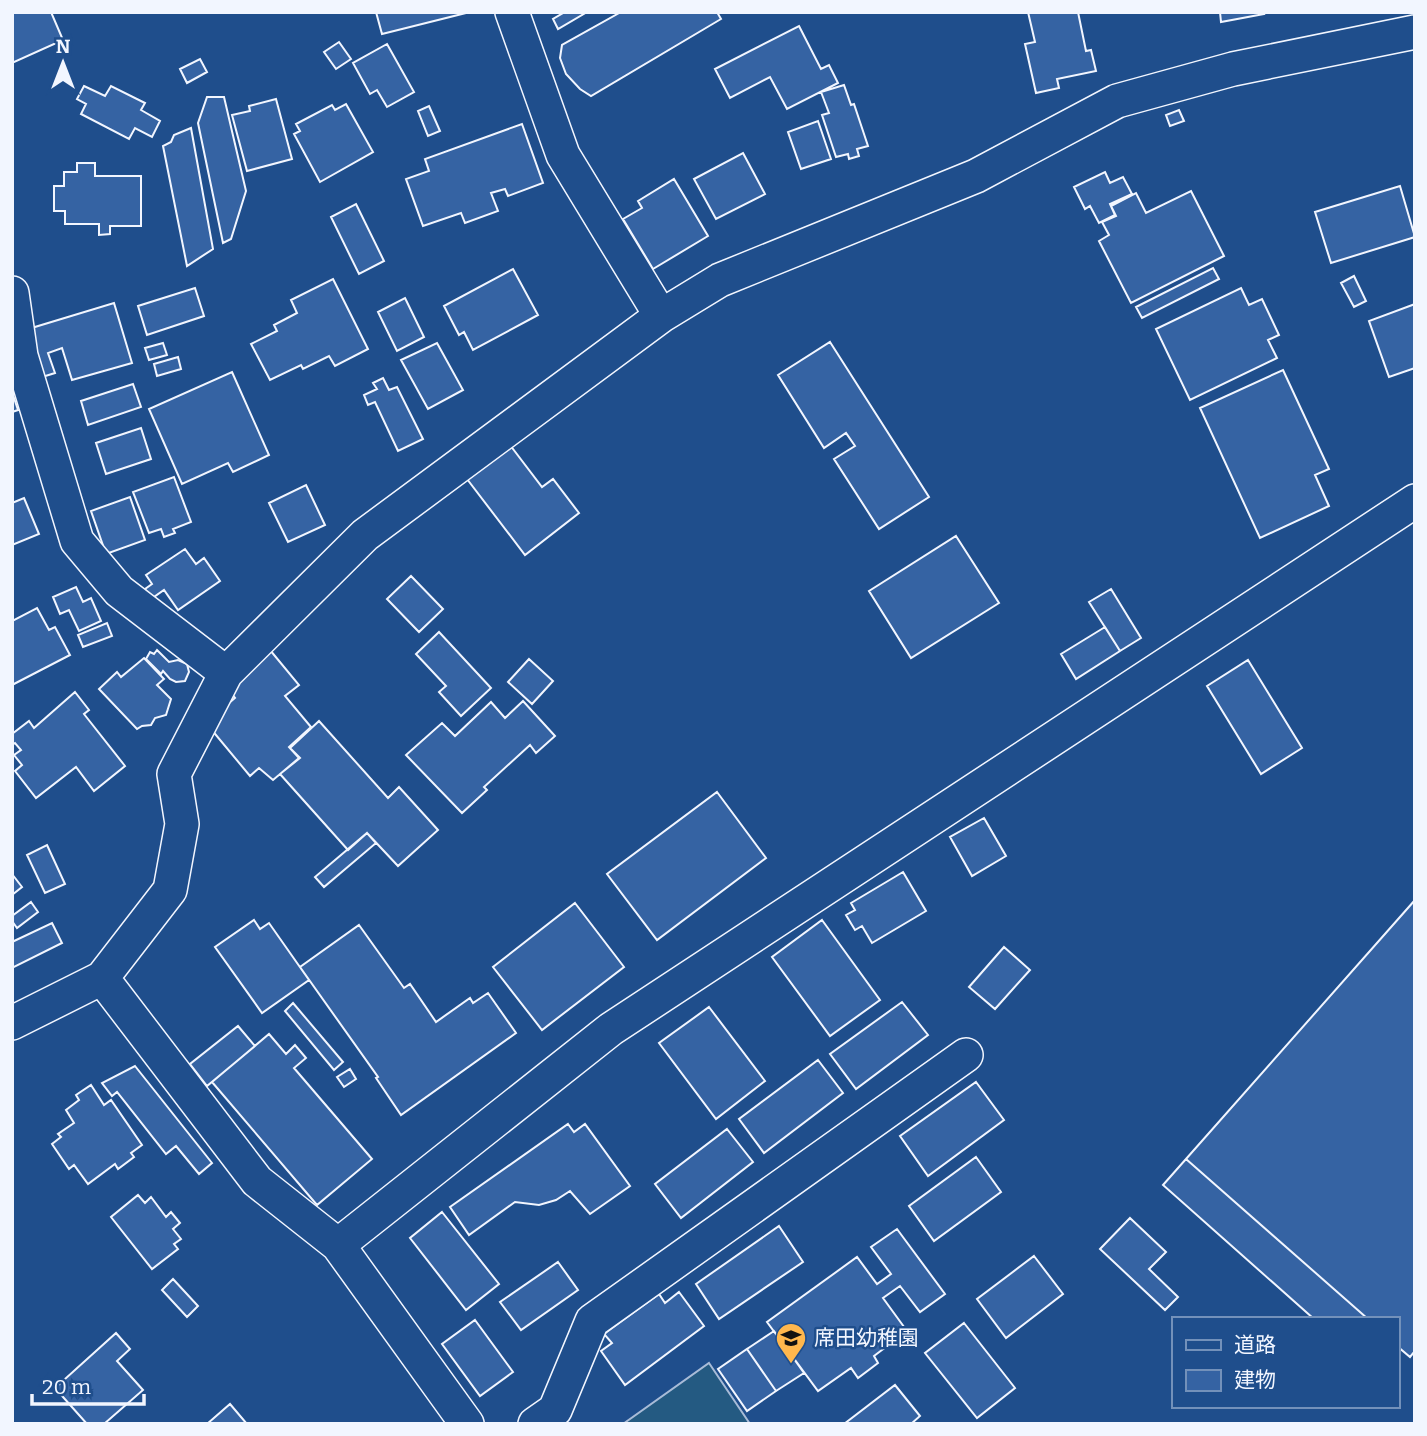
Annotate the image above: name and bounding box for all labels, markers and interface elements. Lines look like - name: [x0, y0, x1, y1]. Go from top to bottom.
- north arrow: [28, 28, 98, 98]
- text: N: [56, 35, 71, 58]
- legend: [1172, 1317, 1399, 1408]
- school or university icon: 席田幼稚園: [774, 1321, 808, 1365]
- place label: 席田幼稚園: [814, 1325, 919, 1351]
- text: 道路: [1234, 1332, 1276, 1358]
- scale bar: [32, 1362, 144, 1406]
- text: 建物: [1234, 1367, 1276, 1393]
- text: 20 m: [42, 1374, 91, 1400]

